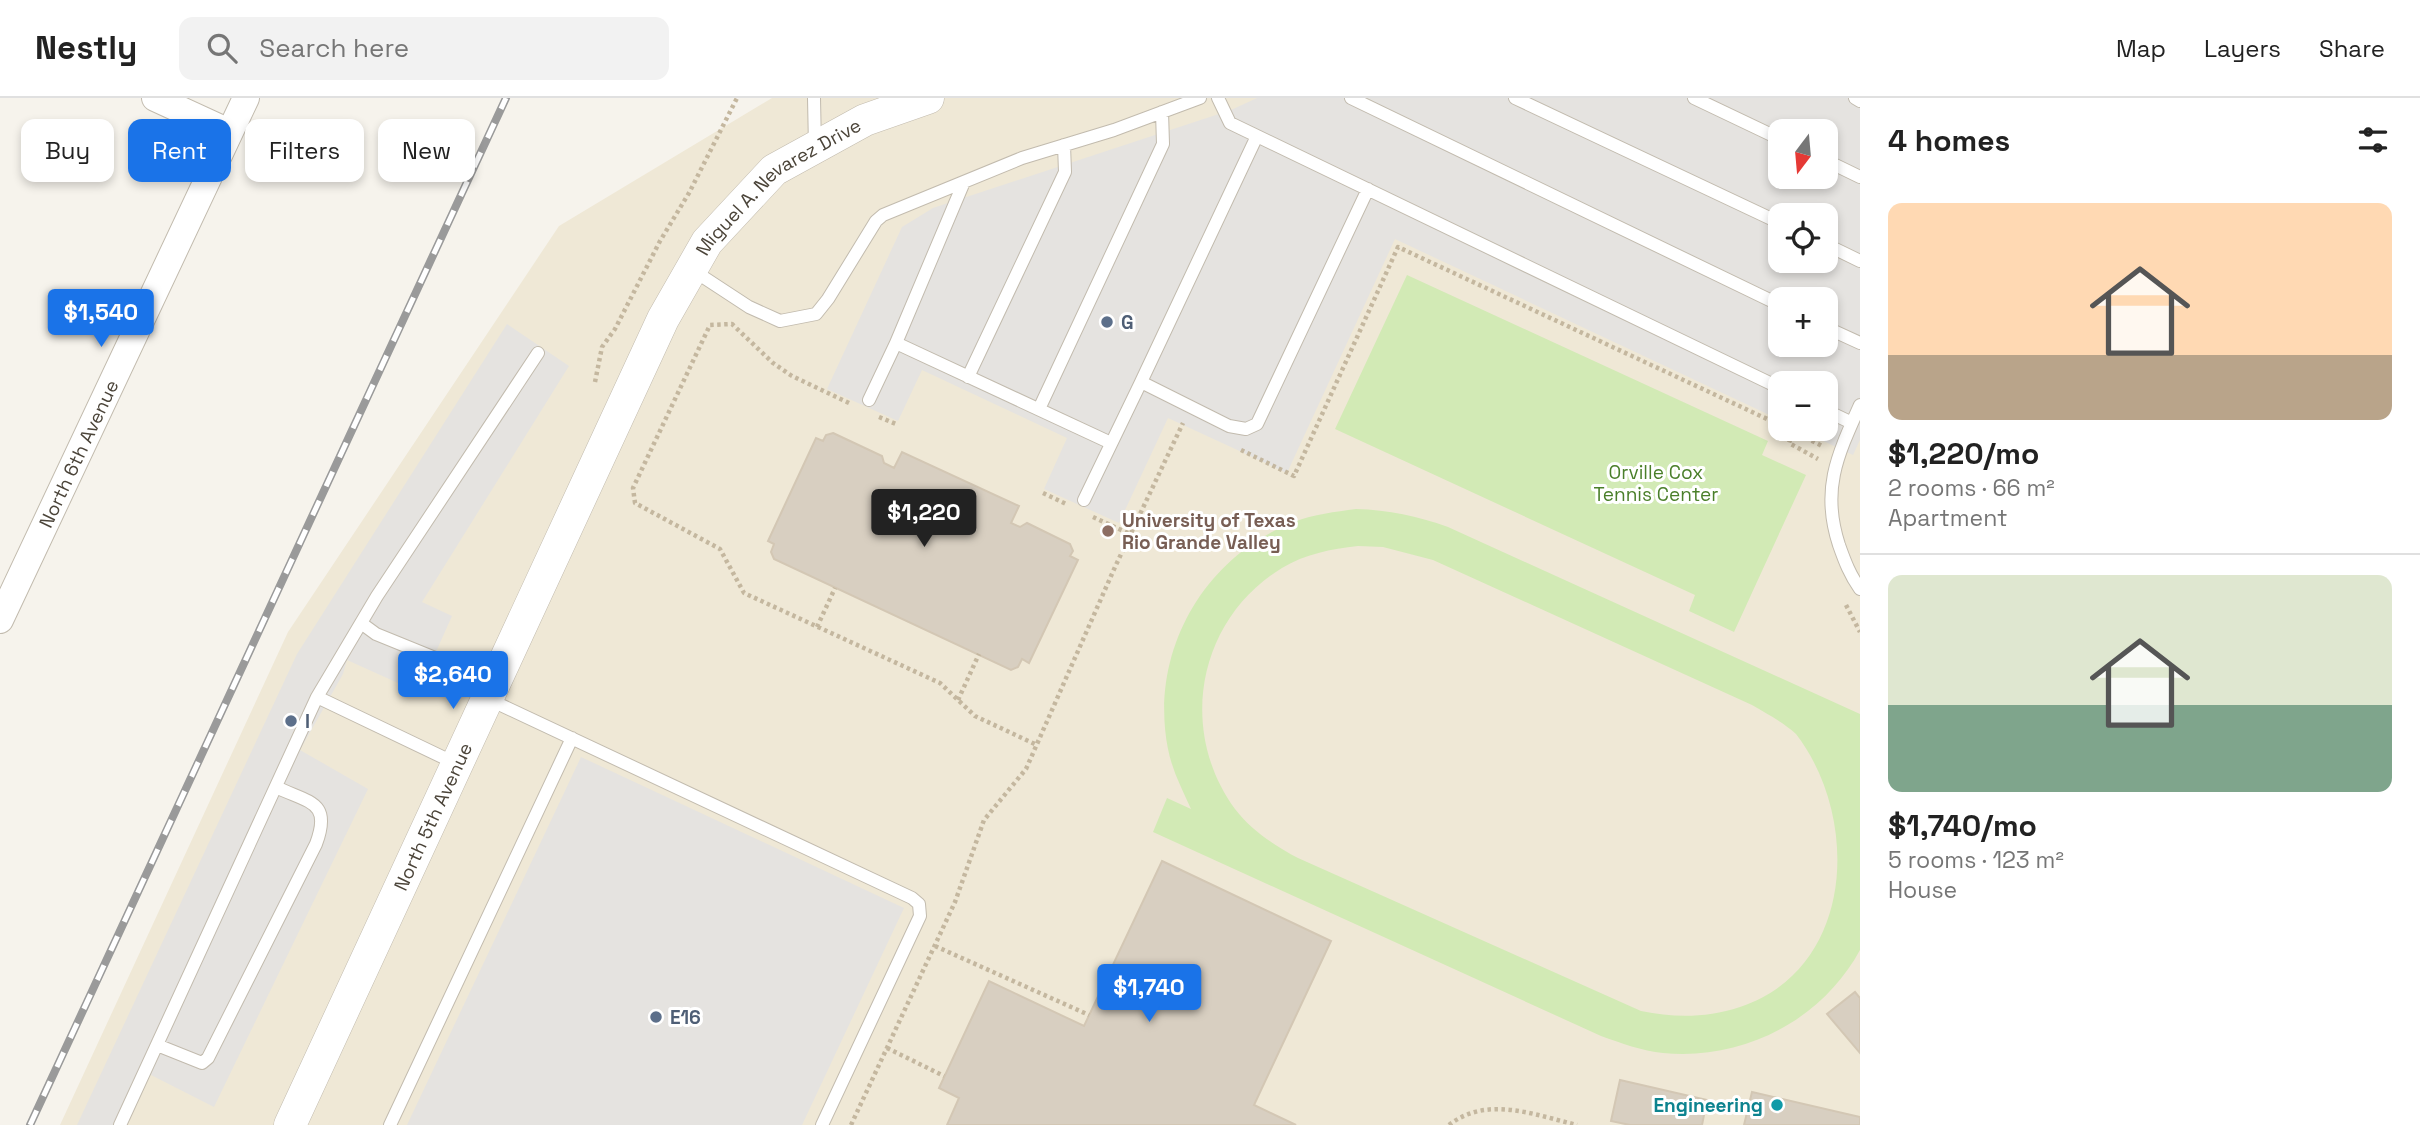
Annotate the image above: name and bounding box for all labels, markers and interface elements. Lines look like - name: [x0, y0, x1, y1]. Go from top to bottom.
- search box: [179, 17, 669, 80]
- text: Nestly: [35, 27, 137, 69]
- icon: search: [203, 29, 241, 67]
- text: Search here: [259, 31, 409, 65]
- text: Map: [2116, 33, 2166, 64]
- text: Layers: [2204, 33, 2281, 64]
- text: Share: [2319, 33, 2385, 64]
- street label: Miguel A. Nevarez Drive: [690, 112, 865, 260]
- chip: Buy: [21, 119, 114, 182]
- chip: Rent: [128, 119, 231, 182]
- chip: Filters: [245, 119, 364, 182]
- chip: New: [378, 119, 475, 182]
- north arrow: [1768, 119, 1838, 189]
- map controls: [1768, 119, 1838, 441]
- text: 4 homes: [1888, 121, 2010, 160]
- icon: filters: [2354, 121, 2392, 159]
- button: locate: [1768, 203, 1838, 273]
- icon: home: [2077, 248, 2203, 374]
- button: +: [1768, 287, 1838, 357]
- pin: $1,540: [44, 289, 158, 349]
- text: $1,540: [64, 297, 138, 327]
- place label: G: [1121, 310, 1134, 335]
- marker: G: [1099, 314, 1115, 330]
- button: −: [1768, 371, 1838, 441]
- street label: North 6th Avenue: [33, 376, 124, 532]
- text: $1,220/mo: [1888, 434, 2039, 473]
- park label: Orville Cox Tennis Center: [1594, 460, 1719, 507]
- text: 2 rooms · 66 m²: [1888, 473, 2055, 503]
- pin: $1,220: [867, 490, 981, 549]
- text: $1,220: [887, 497, 961, 527]
- text: Apartment: [1888, 503, 2008, 533]
- place label: University of Texas Rio Grande Valley: [1122, 508, 1296, 555]
- marker: University of Texas Rio Grande Valley: [1100, 523, 1116, 539]
- icon: home: [2077, 620, 2203, 746]
- pin: $2,640: [396, 652, 510, 711]
- text: $2,640: [414, 659, 492, 689]
- place label: I: [305, 709, 310, 734]
- marker: I: [283, 713, 299, 729]
- street label: North 5th Avenue: [388, 738, 478, 894]
- text: $1,740/mo: [1888, 806, 2037, 845]
- text: 5 rooms · 123 m²: [1888, 845, 2064, 875]
- text: House: [1888, 875, 1957, 905]
- pin: $1,740: [1092, 964, 1206, 1024]
- text: $1,740: [1113, 972, 1185, 1002]
- place label: E16: [670, 1005, 701, 1030]
- marker: E16: [648, 1009, 664, 1025]
- place label: Engineering: [1654, 1093, 1763, 1118]
- marker: Engineering: [1769, 1097, 1785, 1113]

